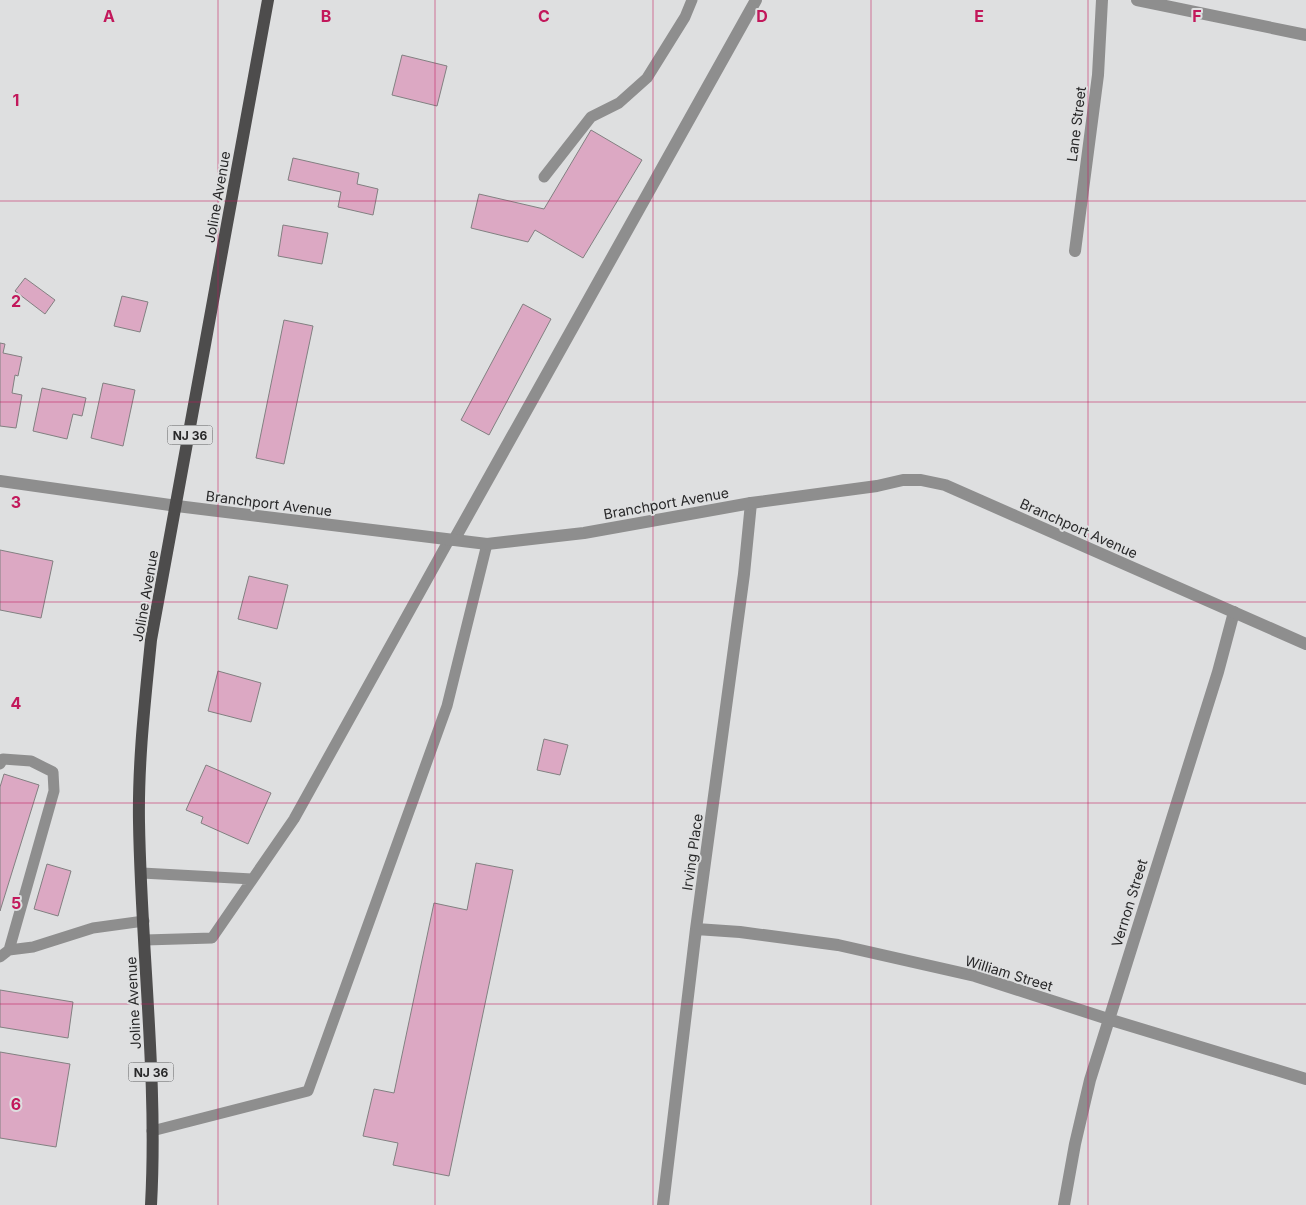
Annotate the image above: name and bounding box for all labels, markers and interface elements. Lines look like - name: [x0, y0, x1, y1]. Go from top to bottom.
- text: A: [103, 6, 115, 26]
- text: B: [321, 6, 331, 26]
- text: C: [538, 6, 550, 26]
- text: D: [756, 6, 768, 26]
- text: E: [974, 6, 984, 26]
- text: F: [1192, 6, 1202, 26]
- street label: Lane Street: [1063, 85, 1089, 163]
- text: 1: [13, 90, 19, 110]
- street label: Joline Avenue: [201, 150, 233, 244]
- text: 2: [11, 291, 21, 311]
- road number: NJ 36: [168, 426, 212, 444]
- street label: Branchport Avenue: [602, 484, 730, 522]
- street label: Branchport Avenue: [205, 487, 333, 519]
- text: 3: [11, 492, 21, 512]
- street label: Branchport Avenue: [1018, 494, 1140, 562]
- street label: Joline Avenue: [129, 549, 161, 643]
- text: 4: [11, 693, 22, 713]
- street label: Irving Place: [678, 812, 706, 892]
- street label: Vernon Street: [1108, 857, 1151, 949]
- text: 5: [11, 893, 21, 913]
- street label: William Street: [963, 952, 1055, 995]
- street label: Joline Avenue: [122, 956, 144, 1050]
- road number: NJ 36: [128, 1062, 174, 1082]
- text: 6: [11, 1094, 21, 1114]

